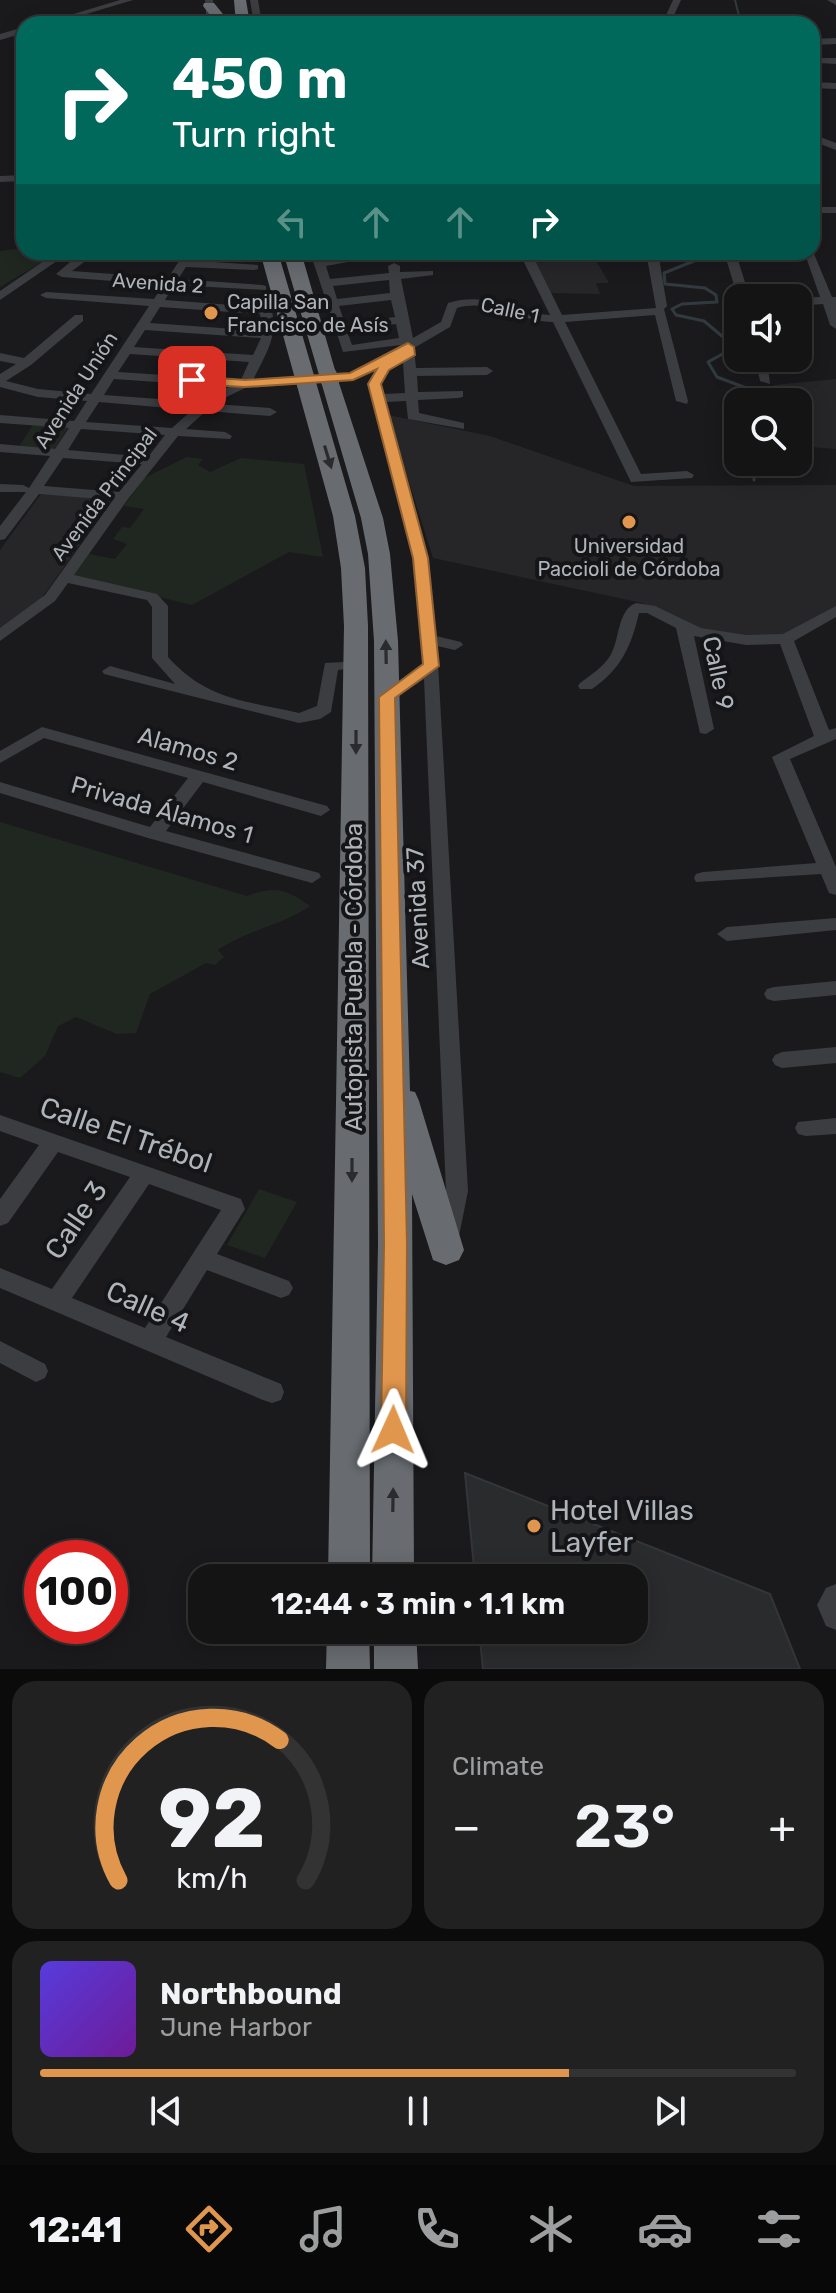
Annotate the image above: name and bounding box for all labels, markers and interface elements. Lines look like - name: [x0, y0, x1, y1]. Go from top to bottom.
- text: 450 m: [172, 46, 348, 112]
- icon: right: [40, 48, 144, 152]
- text: Turn right: [172, 113, 336, 156]
- icon: left: [270, 200, 314, 244]
- icon: ahead: [354, 200, 398, 244]
- icon: ahead: [438, 200, 482, 244]
- icon: right: [522, 200, 566, 244]
- street label: Avenida 2: [112, 268, 204, 298]
- map controls: [724, 284, 812, 476]
- button: sound: [724, 284, 812, 372]
- place label: Capilla San Francisco de Asís: [227, 290, 389, 337]
- street label: Calle 1: [479, 292, 541, 328]
- marker: Capilla San Francisco de Asís: [202, 304, 220, 322]
- street label: Avenida Unión: [29, 327, 123, 453]
- pin: [158, 346, 226, 414]
- icon: arrive: [170, 358, 214, 402]
- button: search: [724, 388, 812, 476]
- street label: Avenida Principal: [46, 423, 162, 565]
- one-way arrow: [322, 446, 335, 470]
- marker: Universidad Paccioli de Córdoba: [620, 513, 638, 531]
- place label: Universidad Paccioli de Córdoba: [537, 534, 721, 581]
- street label: Calle 9: [697, 634, 739, 712]
- one-way arrow: [380, 639, 392, 664]
- street label: Alamos 2: [135, 721, 241, 777]
- one-way arrow: [350, 730, 362, 755]
- street label: Privada Álamos 1: [68, 771, 256, 849]
- street label: Autopista Puebla - Córdoba: [340, 823, 368, 1131]
- street label: Avenida 37: [401, 846, 435, 970]
- street label: Calle El Trébol: [36, 1090, 216, 1180]
- one-way arrow: [346, 1158, 359, 1183]
- street label: Calle 3: [38, 1175, 114, 1265]
- street label: Calle 4: [101, 1274, 195, 1340]
- position arrow: [351, 1388, 435, 1472]
- one-way arrow: [386, 1487, 399, 1512]
- place label: Hotel Villas Layfer: [550, 1494, 694, 1559]
- marker: Hotel Villas Layfer: [525, 1517, 543, 1535]
- speed limit sign: 100: [24, 1540, 128, 1644]
- text: 12:44 · 3 min · 1.1 km: [271, 1586, 565, 1622]
- text: Climate: [452, 1751, 544, 1782]
- text: 92: [158, 1769, 266, 1868]
- text: 23°: [574, 1791, 675, 1862]
- text: −: [452, 1801, 481, 1853]
- text: +: [769, 1801, 796, 1853]
- text: km/h: [176, 1861, 248, 1895]
- text: Northbound: [160, 1976, 342, 2012]
- text: June Harbor: [160, 2012, 312, 2043]
- icon: previous: [144, 2089, 188, 2133]
- icon: pause: [396, 2089, 440, 2133]
- icon: next: [648, 2089, 692, 2133]
- icon: directions: [181, 2201, 237, 2257]
- icon: music: [295, 2201, 351, 2257]
- icon: phone: [409, 2201, 465, 2257]
- icon: climate: [523, 2201, 579, 2257]
- icon: car: [637, 2201, 693, 2257]
- icon: filters: [751, 2201, 807, 2257]
- text: 12:41: [29, 2208, 122, 2251]

